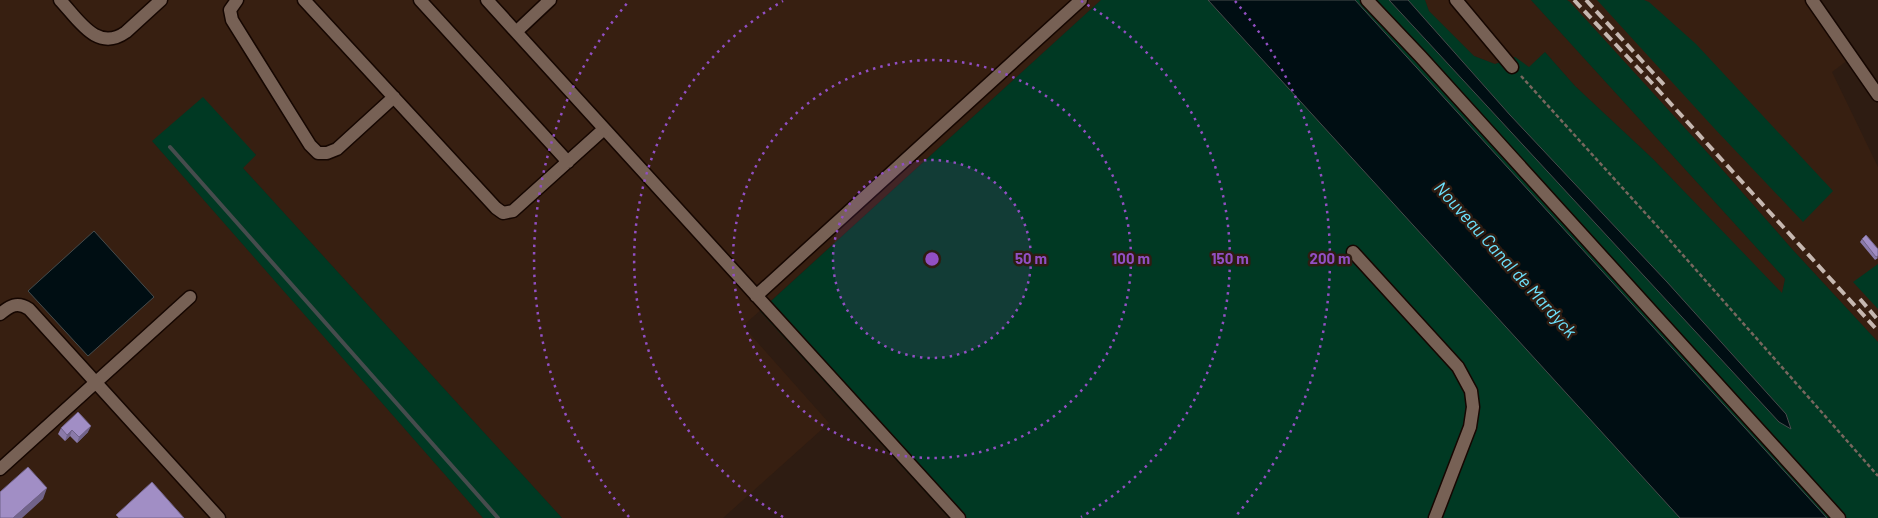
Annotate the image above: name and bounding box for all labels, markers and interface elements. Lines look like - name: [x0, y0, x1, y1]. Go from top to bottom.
- water label: Nouveau Canal de Mardyck: [1430, 176, 1582, 342]
- text: 50 m: [1015, 249, 1047, 267]
- text: 100 m: [1112, 249, 1150, 267]
- text: 150 m: [1211, 249, 1249, 267]
- text: 200 m: [1309, 249, 1351, 267]
- centre of rings: [923, 250, 941, 268]

